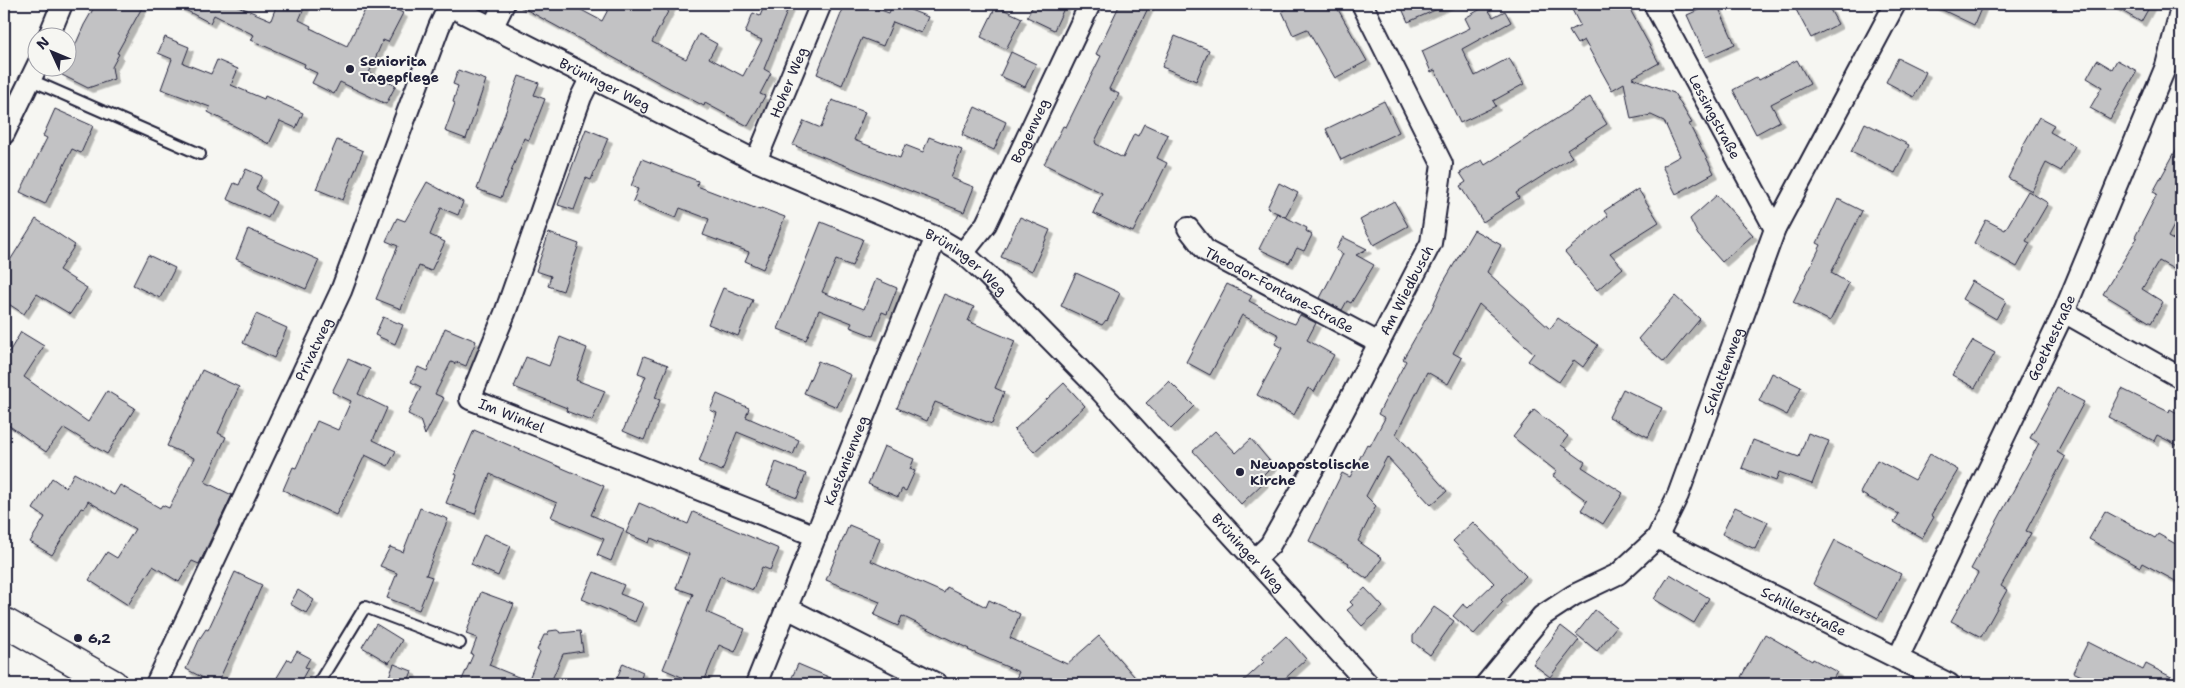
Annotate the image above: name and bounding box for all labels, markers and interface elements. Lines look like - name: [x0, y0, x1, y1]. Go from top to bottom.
- north arrow: [28, 28, 78, 78]
- text: N: [32, 33, 53, 53]
- street label: Hoher Weg: [766, 44, 811, 121]
- place label: Seniorita Tagepflege: [360, 52, 439, 86]
- street label: Brüninger Weg: [556, 54, 653, 115]
- marker: Seniorita Tagepflege: [344, 63, 356, 75]
- street label: Lessingstraße: [1685, 71, 1745, 162]
- street label: Bogenweg: [1007, 96, 1053, 166]
- street label: Brüninger Weg: [923, 224, 1011, 299]
- street label: Am Wiedbusch: [1376, 242, 1437, 338]
- street label: Theodor-Fontane-Straße: [1201, 243, 1357, 337]
- street label: Goethestraße: [2023, 292, 2079, 384]
- street label: Privatweg: [291, 315, 336, 384]
- street label: Schlattenweg: [1699, 325, 1747, 417]
- street label: Im Winkel: [476, 394, 548, 437]
- street label: Kastanienweg: [820, 413, 872, 508]
- place label: Neuapostolische Kirche: [1250, 455, 1369, 489]
- marker: Neuapostolische Kirche: [1234, 466, 1246, 478]
- street label: Brüninger Weg: [1208, 510, 1288, 596]
- street label: Schillerstraße: [1758, 583, 1849, 640]
- place label: 6,2: [88, 629, 111, 647]
- marker: 6,2: [72, 632, 84, 644]

